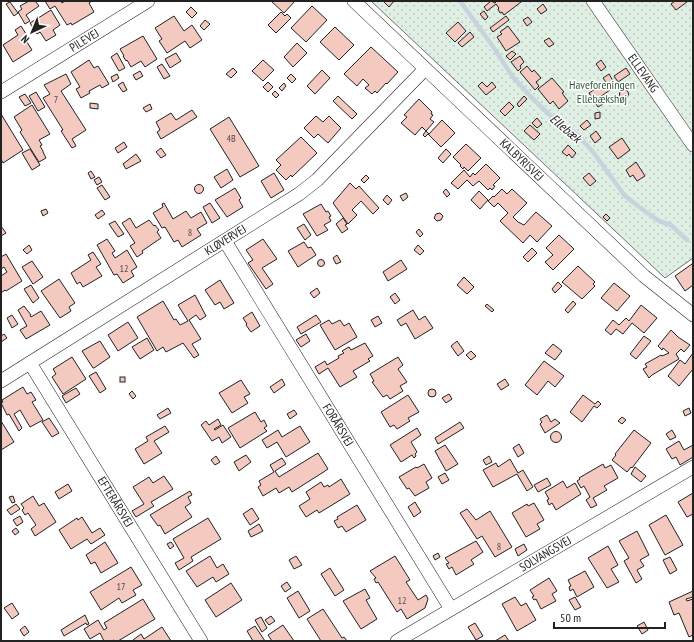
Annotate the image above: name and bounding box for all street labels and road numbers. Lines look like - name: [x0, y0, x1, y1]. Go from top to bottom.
- street label: PILEVEJ: [67, 25, 102, 55]
- street label: ELLEVANG: [625, 51, 662, 95]
- street label: KALBYRISVEJ: [497, 135, 547, 184]
- street label: KLØVERVEJ: [202, 221, 249, 258]
- street label: FORÅRSVEJ: [320, 401, 357, 449]
- street label: EFTERÅRSVEJ: [95, 474, 137, 530]
- street label: SOLVANGSVEJ: [516, 532, 574, 574]

